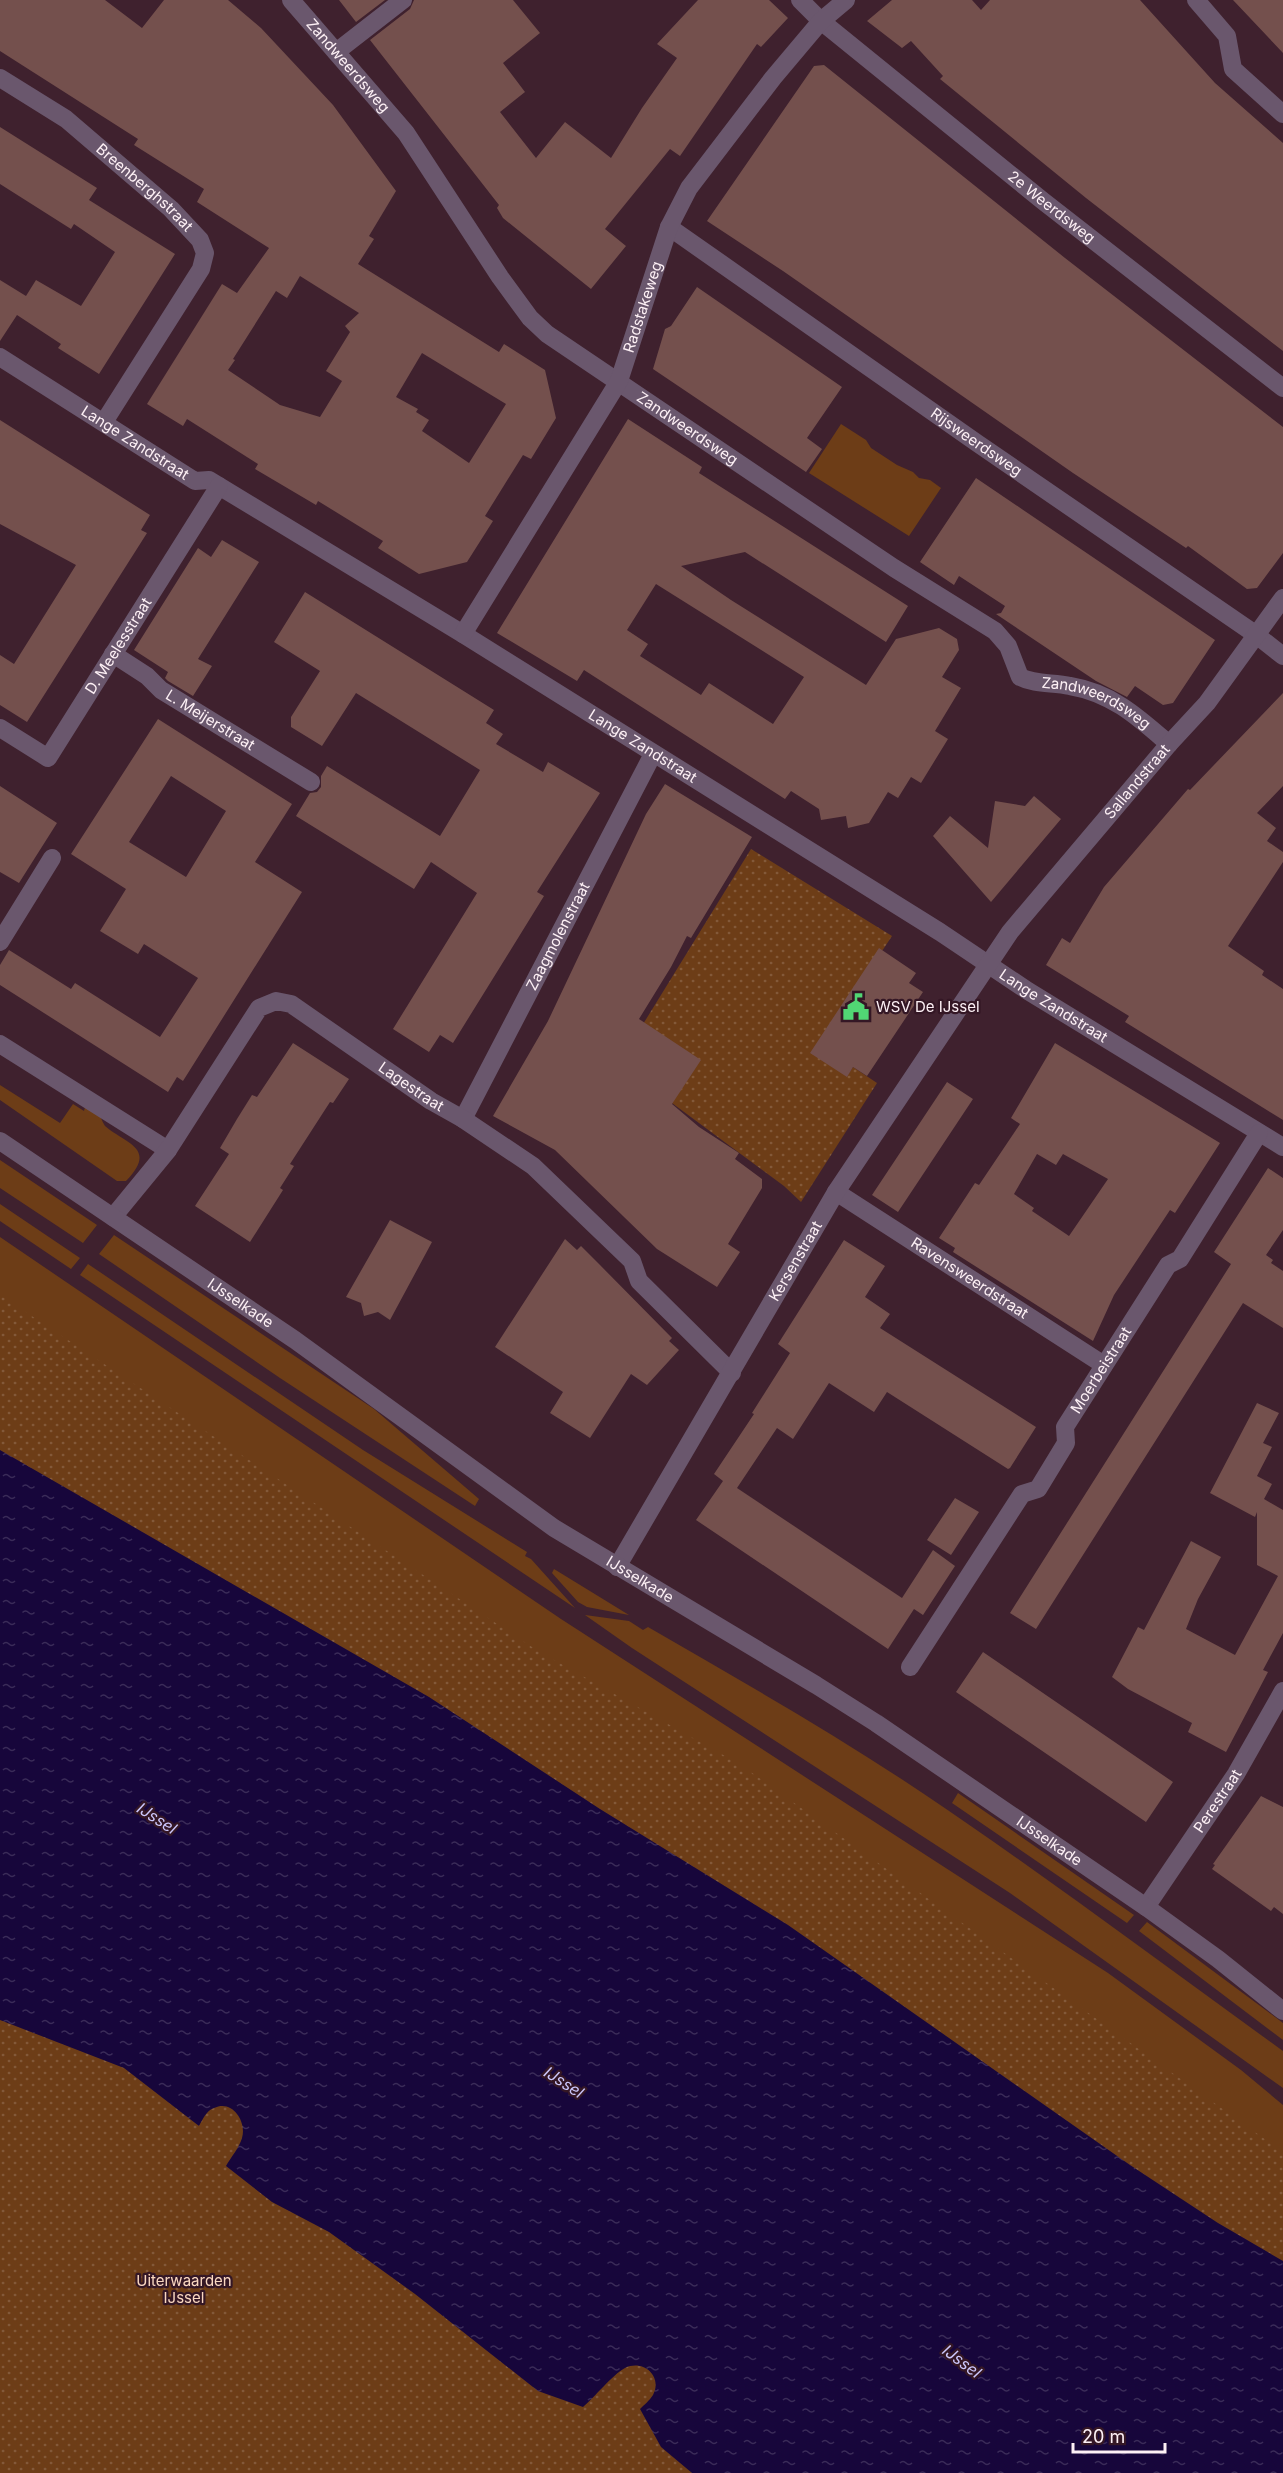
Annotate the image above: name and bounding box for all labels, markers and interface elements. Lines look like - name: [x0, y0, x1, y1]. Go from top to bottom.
- street label: Zandweerdsweg: [303, 15, 394, 116]
- street label: Breenberghstraat: [93, 139, 197, 235]
- street label: 2e Weerdsweg: [1004, 166, 1099, 247]
- street label: Radstakeweg: [619, 259, 666, 355]
- street label: Zandweerdsweg: [633, 387, 742, 469]
- street label: Lange Zandstraat: [78, 401, 193, 484]
- street label: Rijsweerdsweg: [927, 403, 1026, 480]
- street label: D. Meelesstraat: [81, 594, 156, 697]
- street label: Zandweerdsweg: [1041, 673, 1155, 733]
- street label: L. Meijerstraat: [162, 685, 259, 754]
- street label: Lange Zandstraat: [585, 705, 701, 787]
- street label: Sallandstraat: [1100, 740, 1174, 823]
- street label: Zaagmolenstraat: [522, 879, 594, 993]
- street label: Lange Zandstraat: [996, 965, 1111, 1046]
- public building icon: WSV De IJssel: [841, 992, 871, 1022]
- place label: WSV De IJssel: [876, 997, 980, 1016]
- street label: Lagestraat: [375, 1058, 448, 1115]
- street label: Kersenstraat: [764, 1217, 826, 1305]
- street label: Ravensweerdstraat: [908, 1233, 1032, 1323]
- street label: IJsselkade: [204, 1274, 277, 1332]
- street label: Moerbeistraat: [1066, 1323, 1135, 1417]
- street label: IJsselkade: [603, 1551, 677, 1607]
- street label: Perestraat: [1189, 1766, 1246, 1836]
- water label: IJssel: [133, 1798, 181, 1838]
- street label: IJsselkade: [1013, 1812, 1086, 1870]
- water label: IJssel: [540, 2062, 588, 2102]
- park label: Uiterwaarden IJssel: [136, 2271, 232, 2307]
- water label: IJssel: [939, 2340, 985, 2382]
- scale bar: [1073, 2416, 1164, 2454]
- text: 20 m: [1082, 2426, 1125, 2447]

